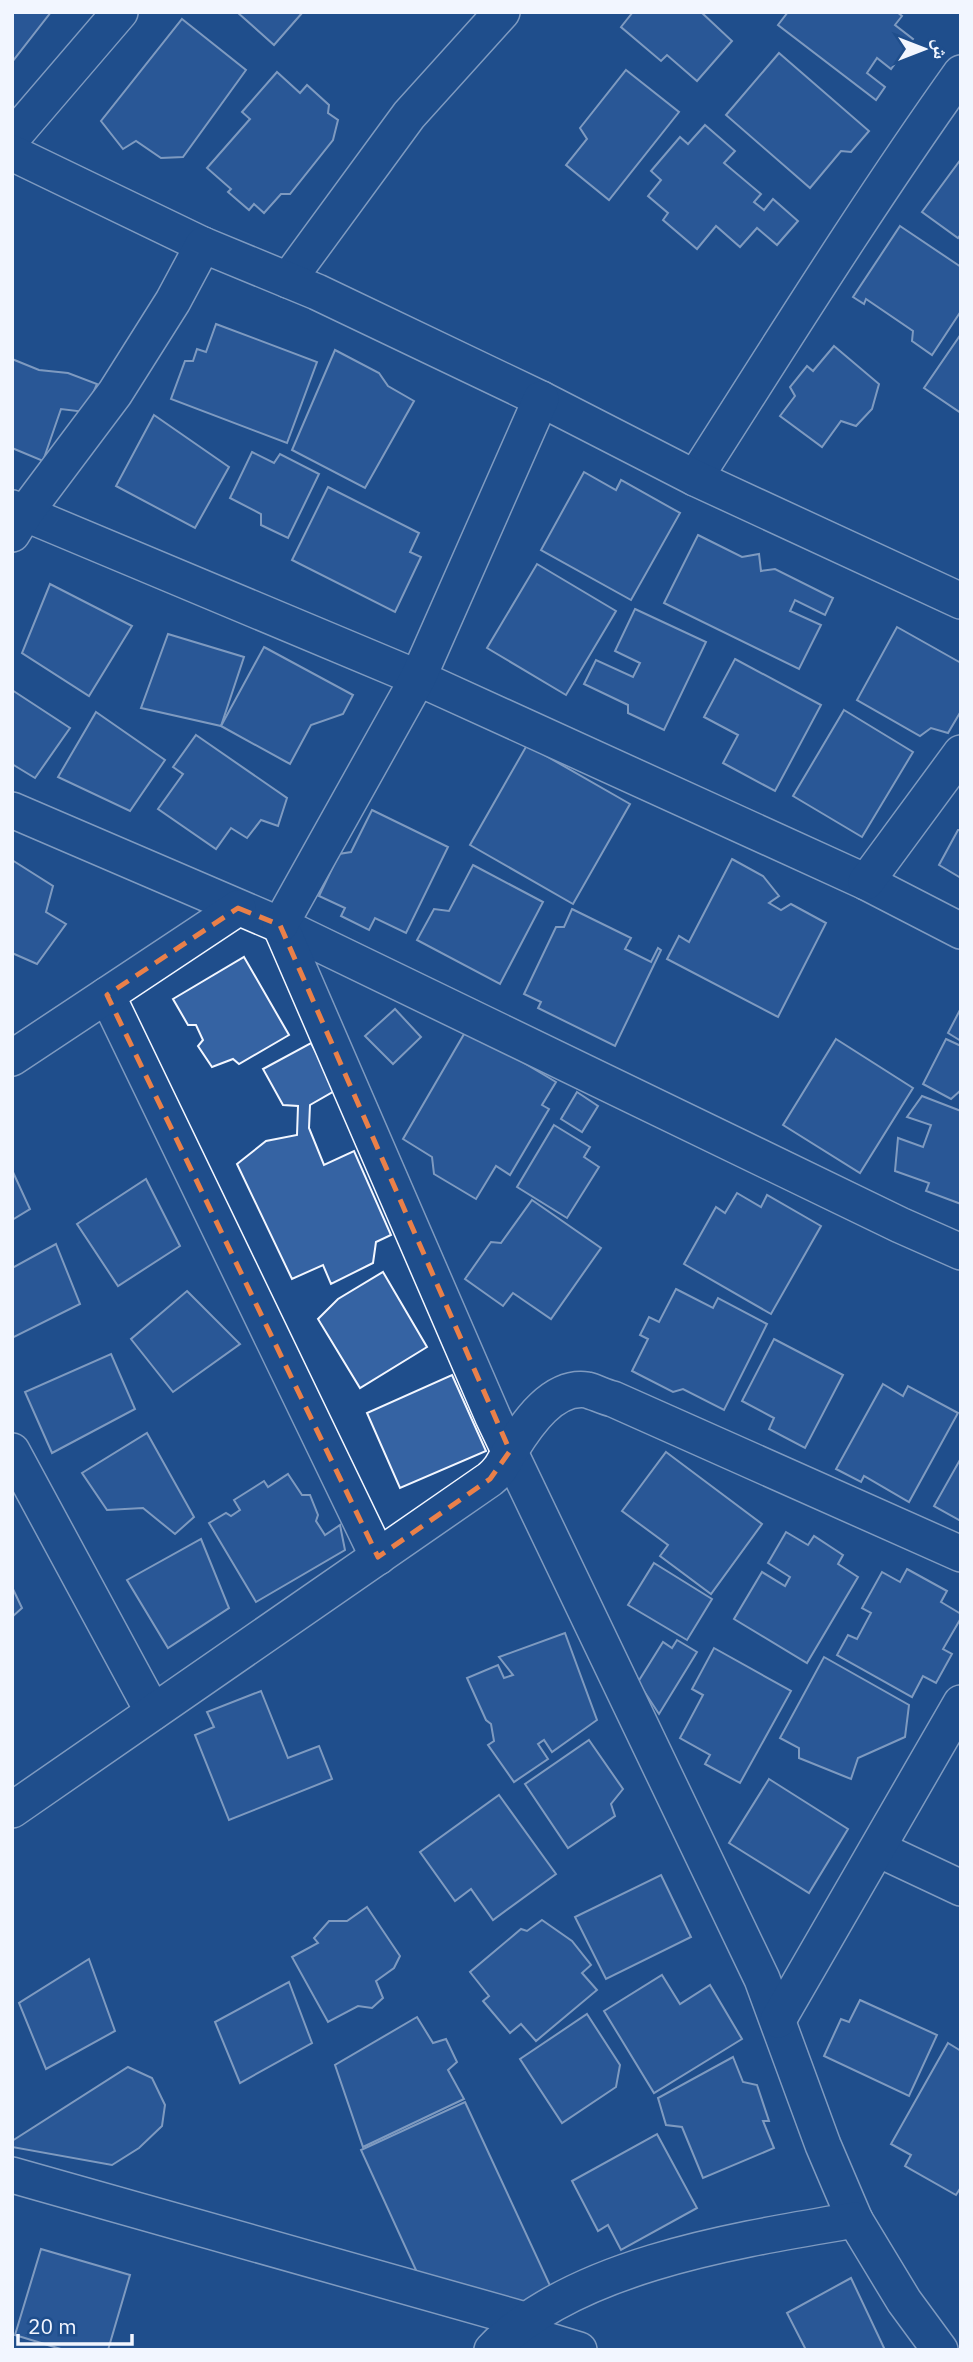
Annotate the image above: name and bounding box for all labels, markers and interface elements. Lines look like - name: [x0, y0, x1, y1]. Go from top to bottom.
- north arrow: [889, 14, 959, 84]
- text: ش: [929, 39, 953, 59]
- scale bar: [18, 2302, 131, 2346]
- text: 20 m: [28, 2312, 77, 2340]

